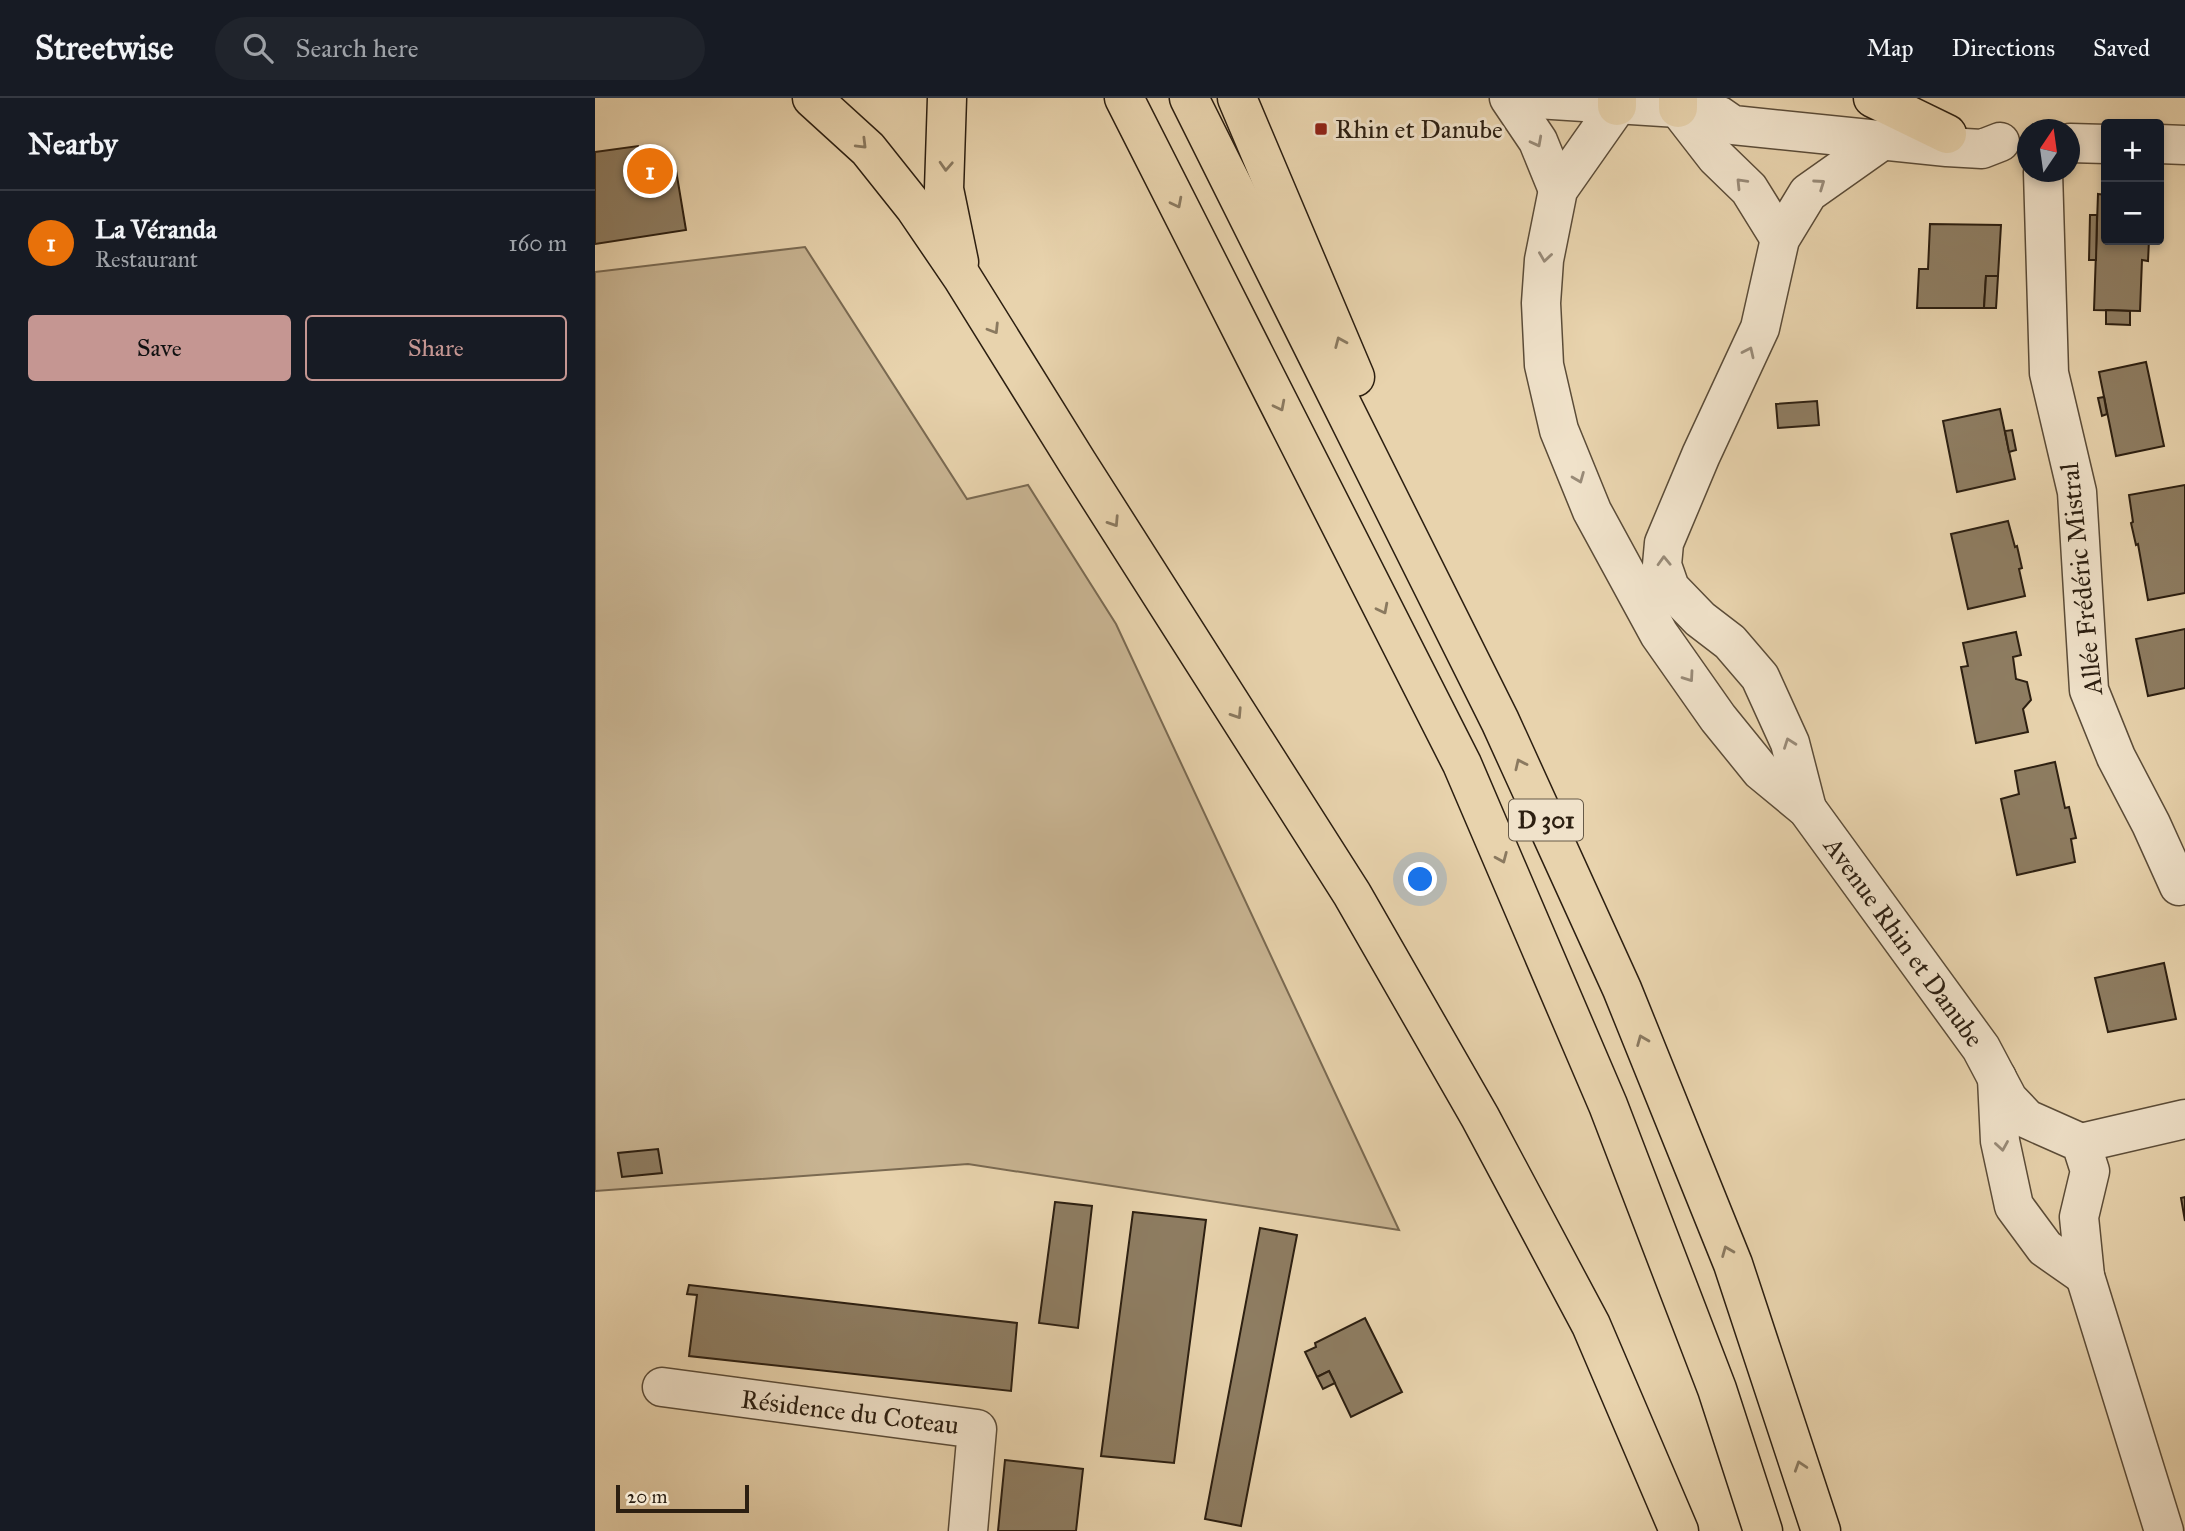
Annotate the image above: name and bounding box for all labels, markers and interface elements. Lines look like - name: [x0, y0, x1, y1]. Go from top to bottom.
- search box: [215, 17, 705, 80]
- text: Streetwise: [35, 28, 173, 68]
- icon: search: [239, 29, 277, 67]
- text: Search here: [295, 32, 418, 64]
- text: Map: [1867, 33, 1914, 63]
- text: Directions: [1952, 33, 2055, 63]
- text: Saved: [2093, 33, 2150, 63]
- place label: Rhin et Danube: [1335, 113, 1503, 145]
- north arrow: [2017, 119, 2080, 182]
- map controls: [2101, 119, 2164, 245]
- button: +: [2101, 119, 2164, 182]
- marker: Rhin et Danube: [1313, 121, 1329, 137]
- text: Nearby: [28, 126, 118, 162]
- one-way arrow: [1528, 135, 1542, 147]
- one-way arrow: [853, 136, 866, 149]
- pin: 1: [627, 145, 673, 197]
- one-way arrow: [938, 161, 953, 172]
- one-way arrow: [1737, 178, 1750, 191]
- one-way arrow: [1812, 180, 1825, 192]
- button: −: [2101, 182, 2164, 245]
- one-way arrow: [1169, 196, 1183, 208]
- text: La Véranda: [95, 213, 217, 245]
- text: 1: [46, 229, 56, 257]
- text: 160 m: [509, 229, 567, 257]
- text: Restaurant: [95, 245, 198, 273]
- one-way arrow: [1538, 251, 1553, 262]
- button: Save: [28, 315, 291, 381]
- button: Share: [305, 315, 567, 381]
- one-way arrow: [986, 321, 999, 334]
- one-way arrow: [1334, 337, 1348, 349]
- one-way arrow: [1741, 347, 1755, 359]
- one-way arrow: [1272, 399, 1286, 411]
- street label: Allée Frédéric Mistral: [2053, 461, 2109, 698]
- one-way arrow: [1571, 471, 1585, 484]
- one-way arrow: [1106, 514, 1119, 527]
- one-way arrow: [1657, 555, 1672, 566]
- one-way arrow: [1375, 601, 1389, 614]
- one-way arrow: [1681, 669, 1693, 682]
- one-way arrow: [1228, 706, 1241, 719]
- one-way arrow: [1783, 738, 1797, 750]
- one-way arrow: [1515, 759, 1529, 771]
- road number: D 301: [1509, 800, 1583, 840]
- street label: Avenue Rhin et Danube: [1817, 830, 1991, 1053]
- one-way arrow: [1494, 851, 1508, 863]
- your location: [1403, 862, 1437, 896]
- one-way arrow: [1637, 1034, 1651, 1046]
- one-way arrow: [1994, 1140, 2009, 1152]
- one-way arrow: [1722, 1245, 1736, 1257]
- street label: Résidence du Coteau: [739, 1383, 961, 1441]
- one-way arrow: [1793, 1461, 1808, 1473]
- scale bar: [616, 1482, 749, 1514]
- text: 20 m: [627, 1485, 668, 1508]

